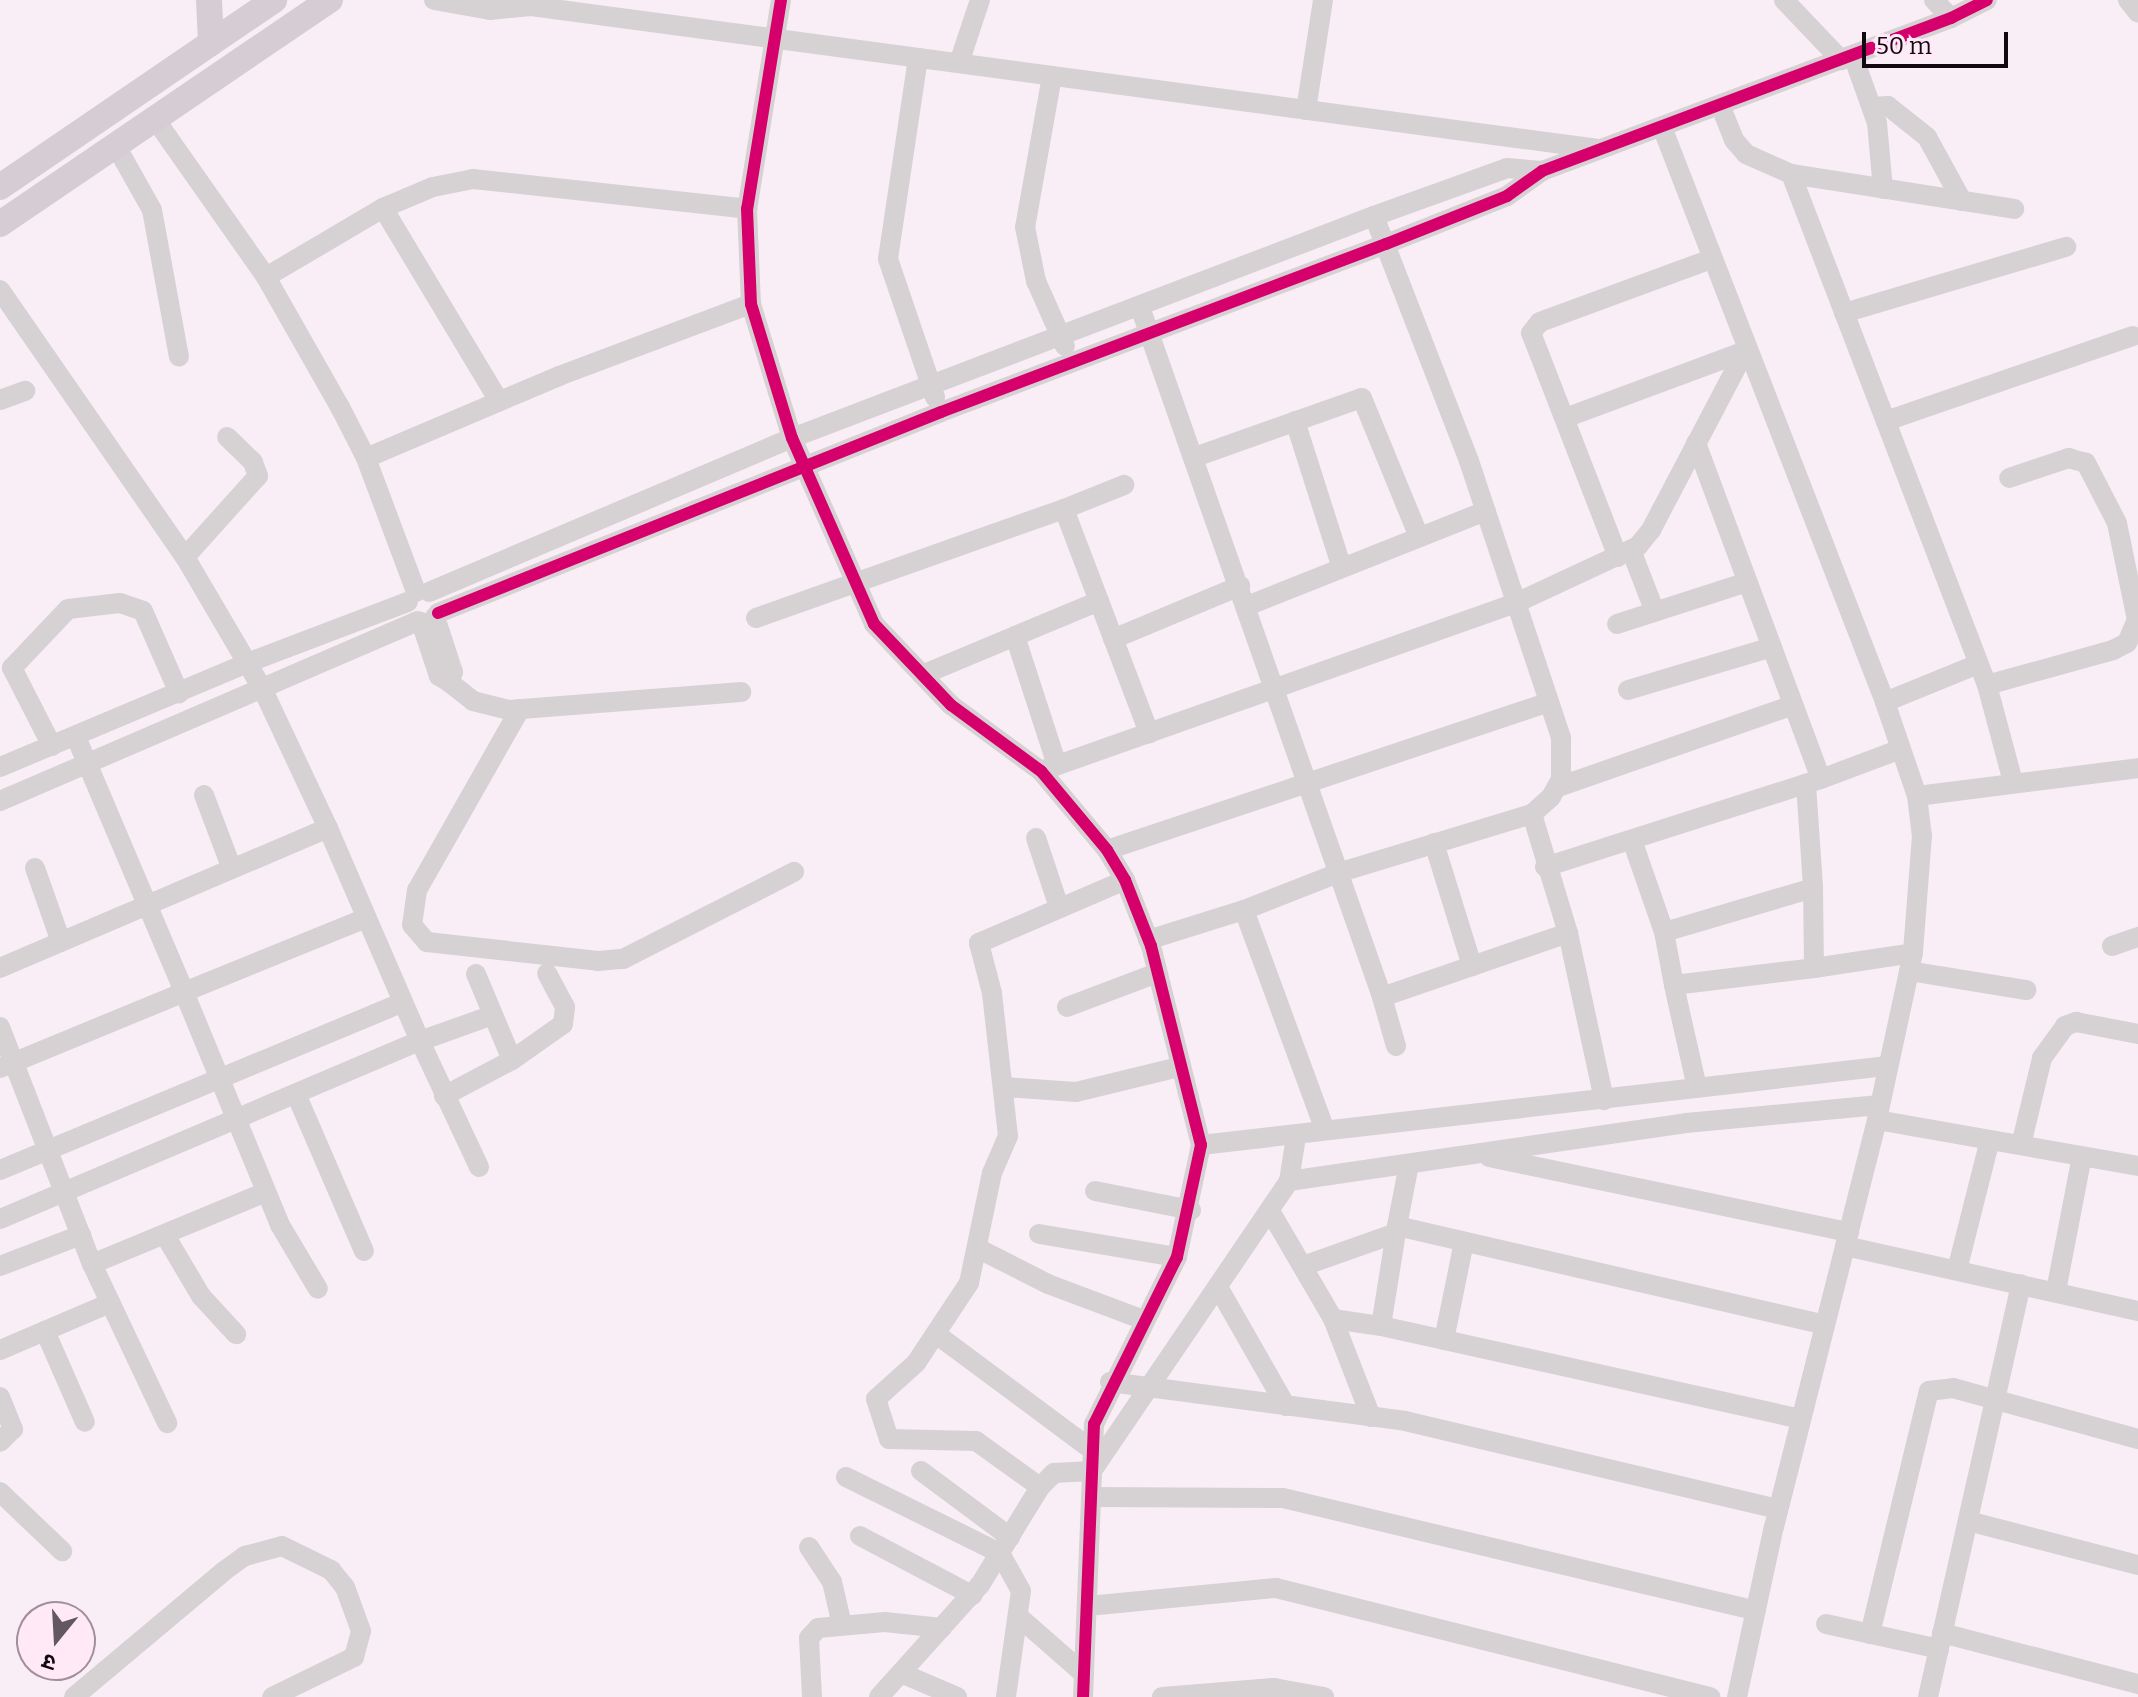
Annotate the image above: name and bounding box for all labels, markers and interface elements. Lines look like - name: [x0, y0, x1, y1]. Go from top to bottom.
- scale bar: [1866, 16, 2012, 66]
- text: 50 m: [1876, 32, 1932, 60]
- north arrow: [16, 1601, 96, 1681]
- text: उ: [39, 1648, 59, 1677]

